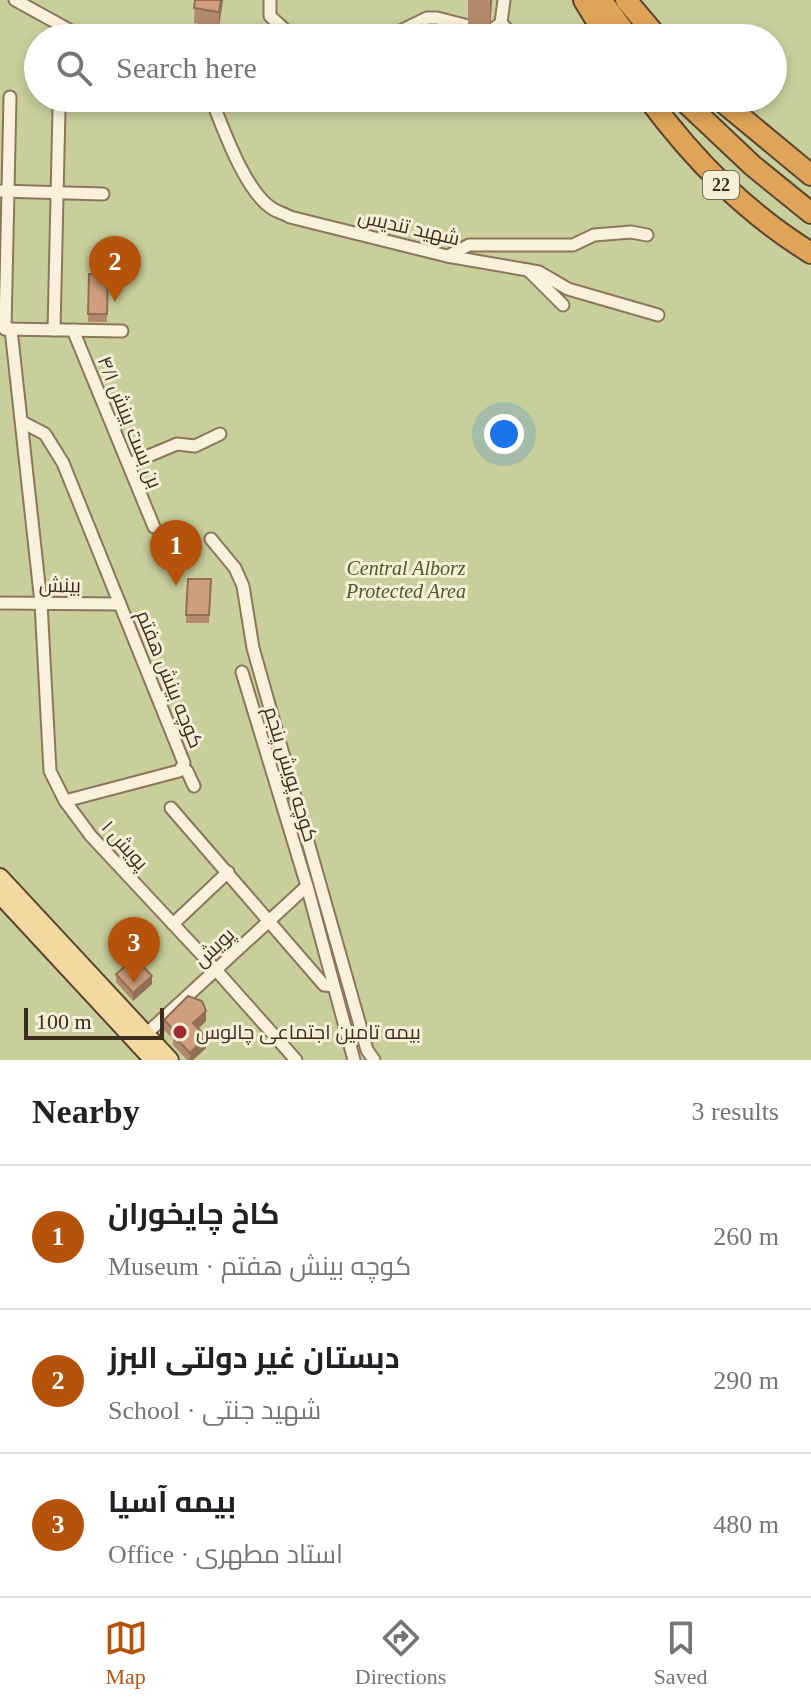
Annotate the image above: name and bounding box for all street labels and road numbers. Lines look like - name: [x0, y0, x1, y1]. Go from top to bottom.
- road number: 22: [703, 171, 739, 199]
- street label: شهید تندیس: [356, 205, 462, 251]
- street label: بن بست بینش ۴/۱: [92, 353, 166, 492]
- street label: بینش: [39, 574, 81, 598]
- street label: کوچه بینش هفتم: [130, 607, 208, 752]
- street label: کوچه پویش پنجم: [257, 704, 322, 845]
- street label: پویش ۱: [96, 816, 153, 876]
- street label: پویش: [189, 922, 241, 973]

